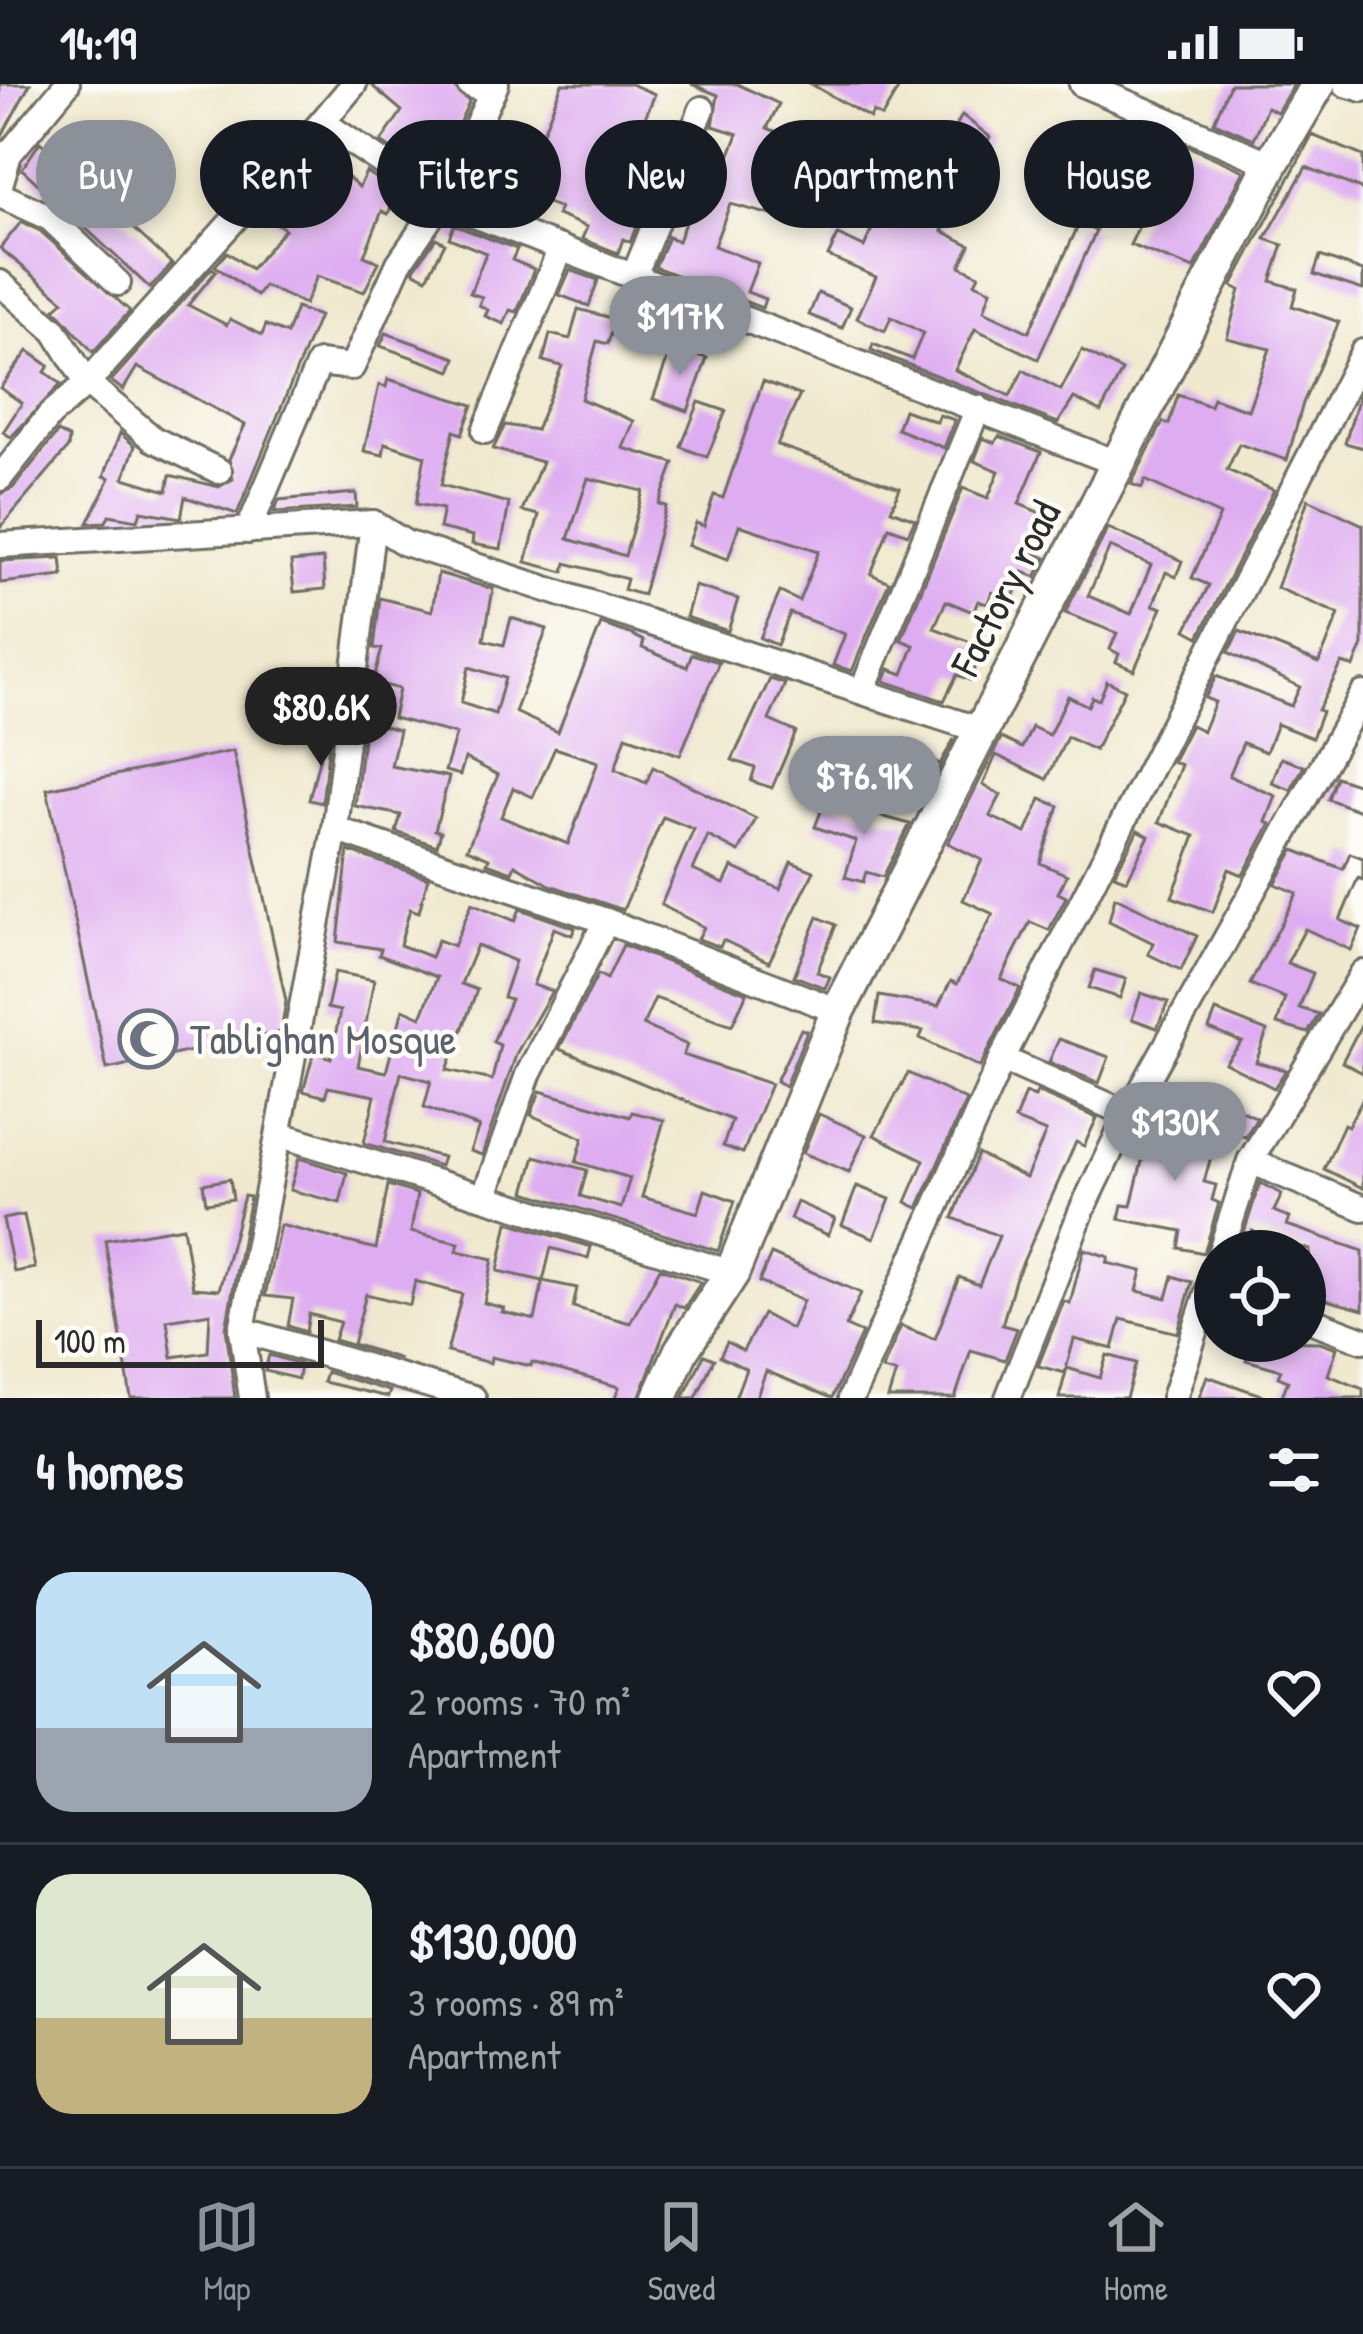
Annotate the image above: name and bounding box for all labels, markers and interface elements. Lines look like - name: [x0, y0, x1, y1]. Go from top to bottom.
- text: 14:19: [60, 12, 137, 73]
- chip: Buy: [36, 120, 176, 228]
- chip: Rent: [200, 120, 353, 228]
- chip: Filters: [377, 120, 561, 228]
- chip: New: [585, 120, 727, 228]
- chip: Apartment: [751, 120, 1000, 228]
- chip: House: [1024, 120, 1194, 228]
- pin: $117K: [596, 276, 764, 378]
- text: $117K: [636, 288, 724, 341]
- street label: Factory road: [936, 490, 1073, 686]
- pin: $80.6K: [223, 667, 419, 769]
- text: $80.6K: [272, 679, 370, 732]
- pin: $76.9K: [766, 736, 962, 838]
- text: $76.9K: [815, 748, 913, 801]
- mosque icon: Tablighan Mosque: [117, 1008, 179, 1070]
- place label: Tablighan Mosque: [190, 1010, 457, 1067]
- pin: $130K: [1091, 1082, 1259, 1184]
- text: $130K: [1130, 1094, 1220, 1147]
- map controls: [1194, 1230, 1326, 1362]
- button: locate: [1194, 1230, 1326, 1362]
- scale bar: [36, 1314, 324, 1367]
- text: 100 m: [54, 1319, 126, 1363]
- text: 4 homes: [36, 1436, 183, 1505]
- icon: filters: [1261, 1437, 1327, 1503]
- text: $80,600: [408, 1605, 555, 1674]
- icon: home: [132, 1620, 276, 1764]
- icon: heart: [1261, 1659, 1327, 1725]
- text: 2 rooms · 70 m²: [408, 1674, 630, 1727]
- text: Apartment: [408, 1727, 561, 1780]
- text: $130,000: [408, 1906, 577, 1975]
- icon: home: [132, 1922, 276, 2066]
- icon: heart: [1261, 1961, 1327, 2027]
- text: 3 rooms · 89 m²: [408, 1975, 624, 2028]
- text: Apartment: [408, 2028, 561, 2081]
- tab: Map: [194, 2194, 260, 2310]
- tab: Saved: [648, 2194, 715, 2310]
- tab: Home: [1103, 2194, 1169, 2310]

